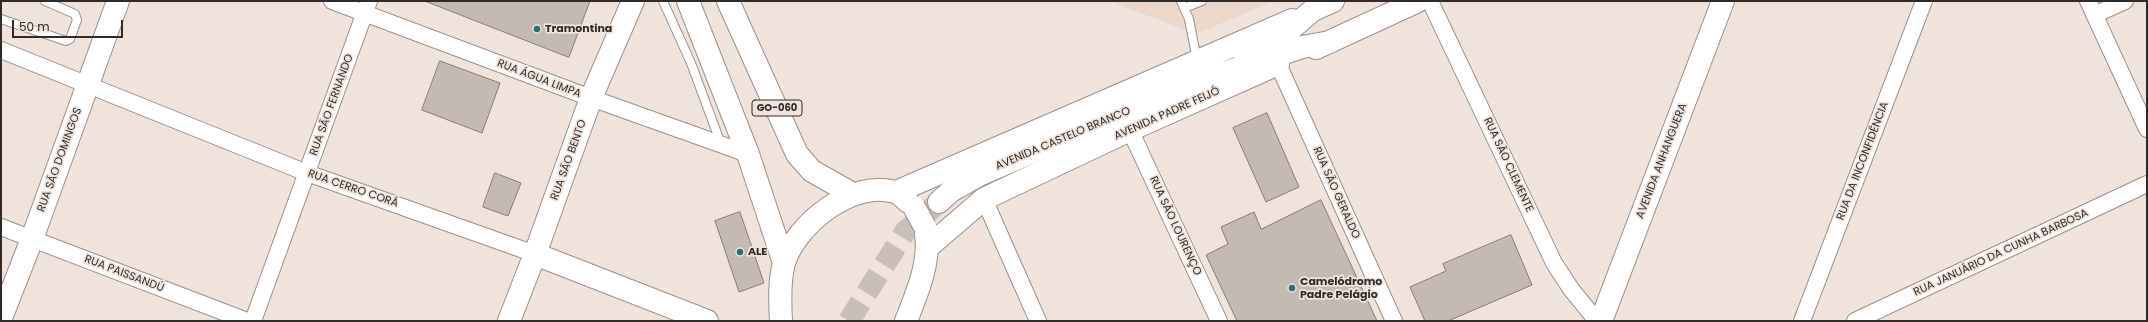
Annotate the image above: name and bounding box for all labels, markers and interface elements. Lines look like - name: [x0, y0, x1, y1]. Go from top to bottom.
- scale bar: [14, 12, 125, 38]
- text: 50 m: [19, 18, 50, 35]
- place label: Tramontina: [545, 22, 612, 36]
- marker: Tramontina: [532, 24, 542, 34]
- street label: RUA SÃO FERNANDO: [307, 52, 357, 158]
- street label: RUA ÁGUA LIMPA: [495, 57, 583, 101]
- street label: AVENIDA PADRE FEIJÓ: [1112, 85, 1222, 143]
- road number: GO-060: [752, 100, 802, 116]
- street label: RUA DA INCONFIDÊNCIA: [1834, 100, 1892, 222]
- street label: AVENIDA ANHANGUERA: [1634, 101, 1690, 221]
- street label: AVENIDA CASTELO BRANCO: [994, 105, 1132, 173]
- street label: RUA SÃO DOMINGOS: [35, 106, 85, 214]
- street label: RUA SÃO CLEMENTE: [1480, 115, 1536, 215]
- street label: RUA SÃO BENTO: [548, 118, 590, 202]
- street label: RUA SÃO GERALDO: [1310, 145, 1362, 241]
- street label: RUA CERRO CORÁ: [306, 167, 400, 211]
- street label: RUA SÃO LOURENÇO: [1146, 174, 1204, 278]
- street label: RUA JANUÁRIO DA CUNHA BARBOSA: [1912, 207, 2090, 299]
- place label: ALE: [748, 245, 767, 259]
- marker: ALE: [735, 247, 745, 257]
- street label: RUA PAISSANDÚ: [82, 253, 166, 295]
- place label: Camelódromo Padre Pelágio: [1300, 275, 1382, 301]
- marker: Camelódromo Padre Pelágio: [1287, 283, 1297, 293]

